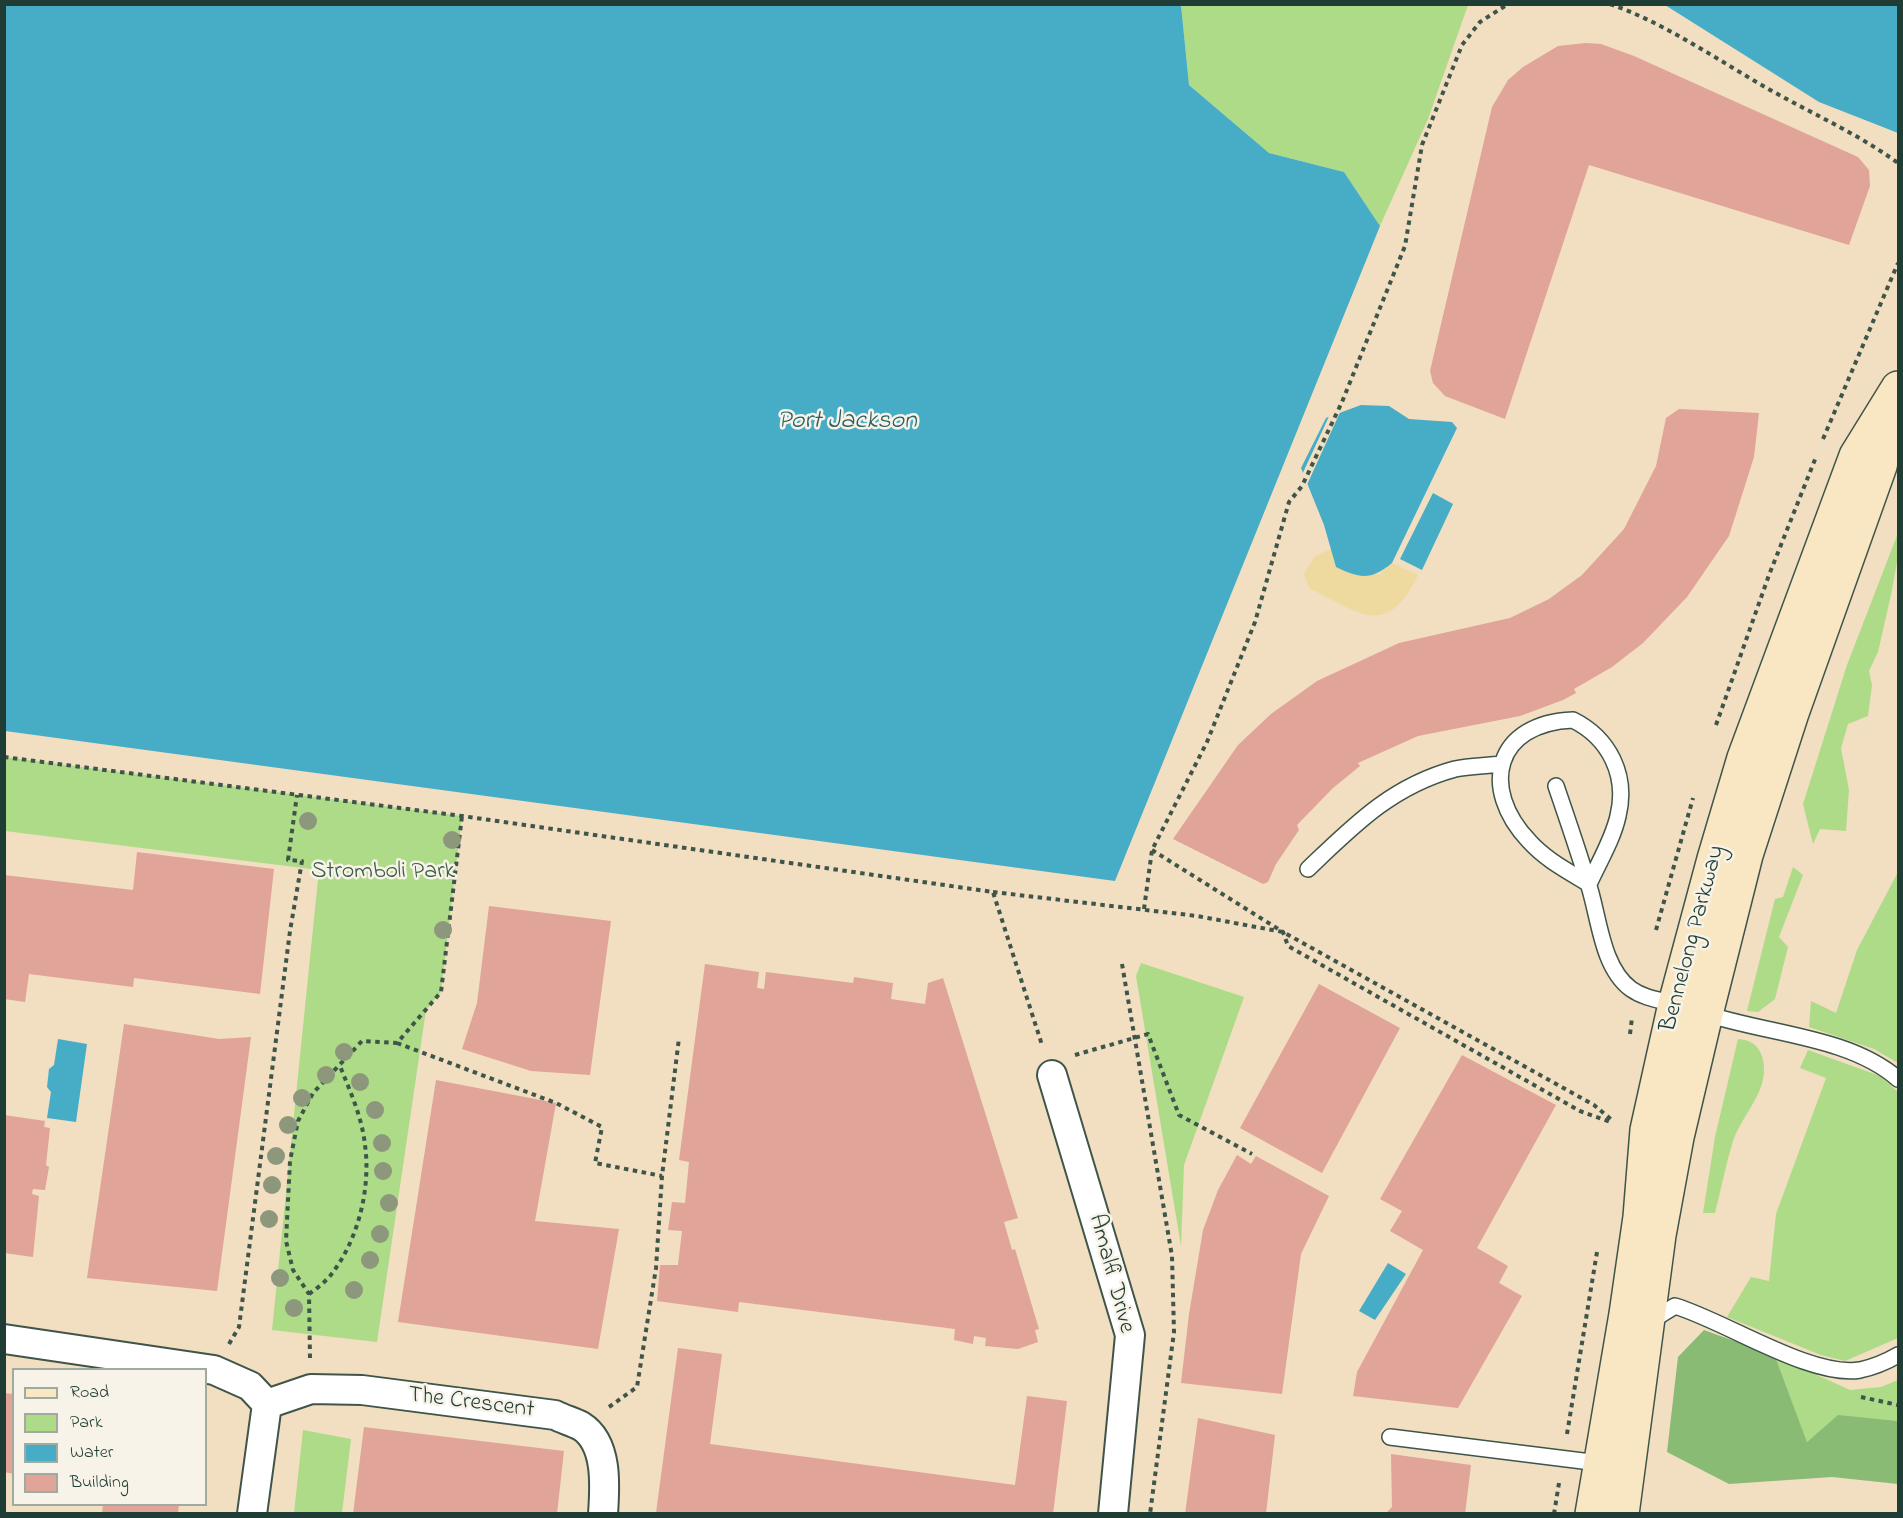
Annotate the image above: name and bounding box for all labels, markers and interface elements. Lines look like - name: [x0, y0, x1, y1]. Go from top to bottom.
- water label: Port Jackson: [777, 407, 917, 439]
- street label: Bennelong Parkway: [1655, 843, 1733, 1035]
- park label: Stromboli Park: [311, 859, 455, 887]
- street label: Amalfi Drive: [1080, 1211, 1140, 1337]
- legend: [12, 1368, 207, 1506]
- text: Road: [70, 1380, 109, 1406]
- street label: The Crescent: [406, 1382, 536, 1426]
- text: Park: [70, 1410, 103, 1436]
- text: Water: [70, 1440, 113, 1466]
- text: Building: [70, 1470, 129, 1496]

